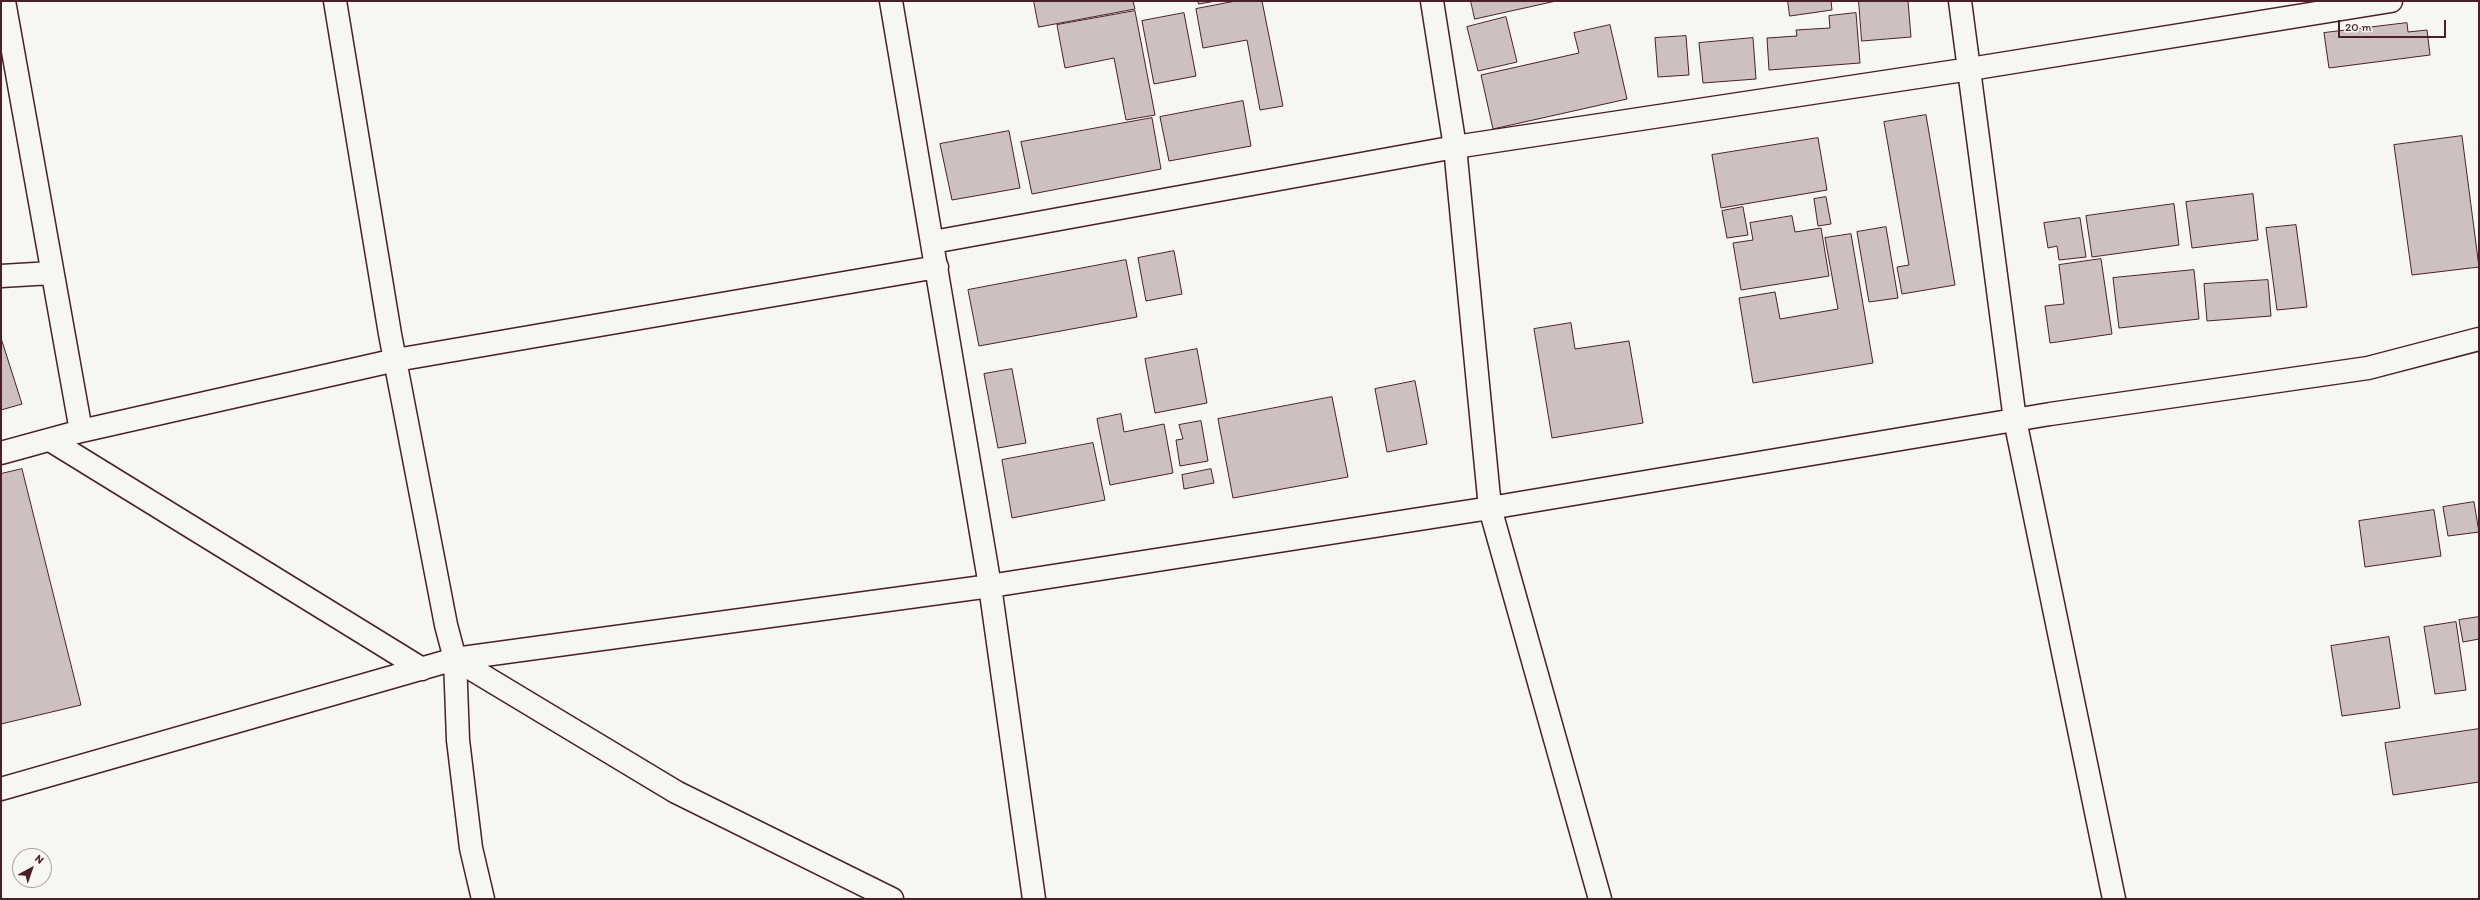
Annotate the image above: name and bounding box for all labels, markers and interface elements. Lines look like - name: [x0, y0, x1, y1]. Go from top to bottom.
- scale bar: [2340, 12, 2448, 38]
- text: 20 m: [2345, 20, 2372, 34]
- north arrow: [12, 848, 52, 888]
- text: N: [32, 852, 46, 867]

